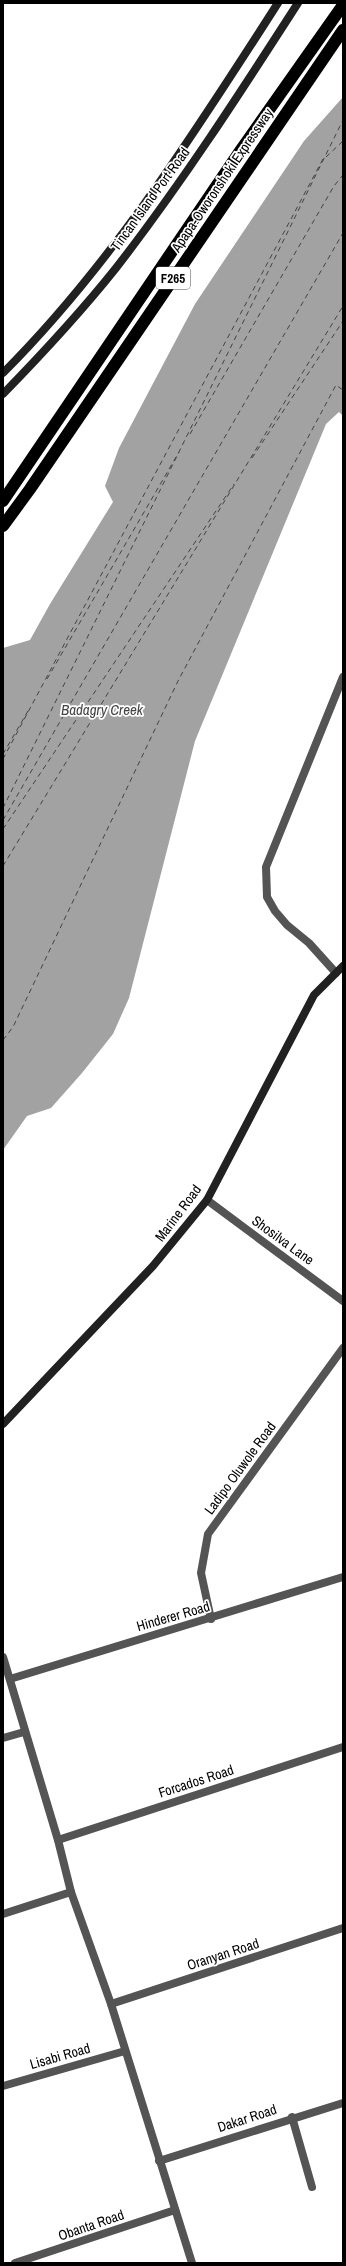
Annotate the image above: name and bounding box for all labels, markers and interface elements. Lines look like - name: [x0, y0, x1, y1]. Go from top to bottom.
- street label: Apapa-Oworonshoki Expressway: [167, 104, 277, 256]
- street label: Tincan Island Port Road: [106, 144, 194, 254]
- road number: F265: [156, 267, 190, 289]
- water label: Badagry Creek: [61, 699, 144, 720]
- street label: Marine Road: [151, 1181, 205, 1245]
- street label: Shosilva Lane: [248, 1211, 318, 1269]
- street label: Ladipo Oluwole Road: [200, 1418, 280, 1518]
- street label: Hinderer Road: [134, 1597, 212, 1635]
- street label: Forcados Road: [156, 1760, 236, 1802]
- street label: Oranyan Road: [185, 1934, 261, 1974]
- street label: Lisabi Road: [28, 2039, 92, 2073]
- street label: Dakar Road: [215, 2100, 279, 2136]
- street label: Obanta Road: [56, 2205, 126, 2245]

